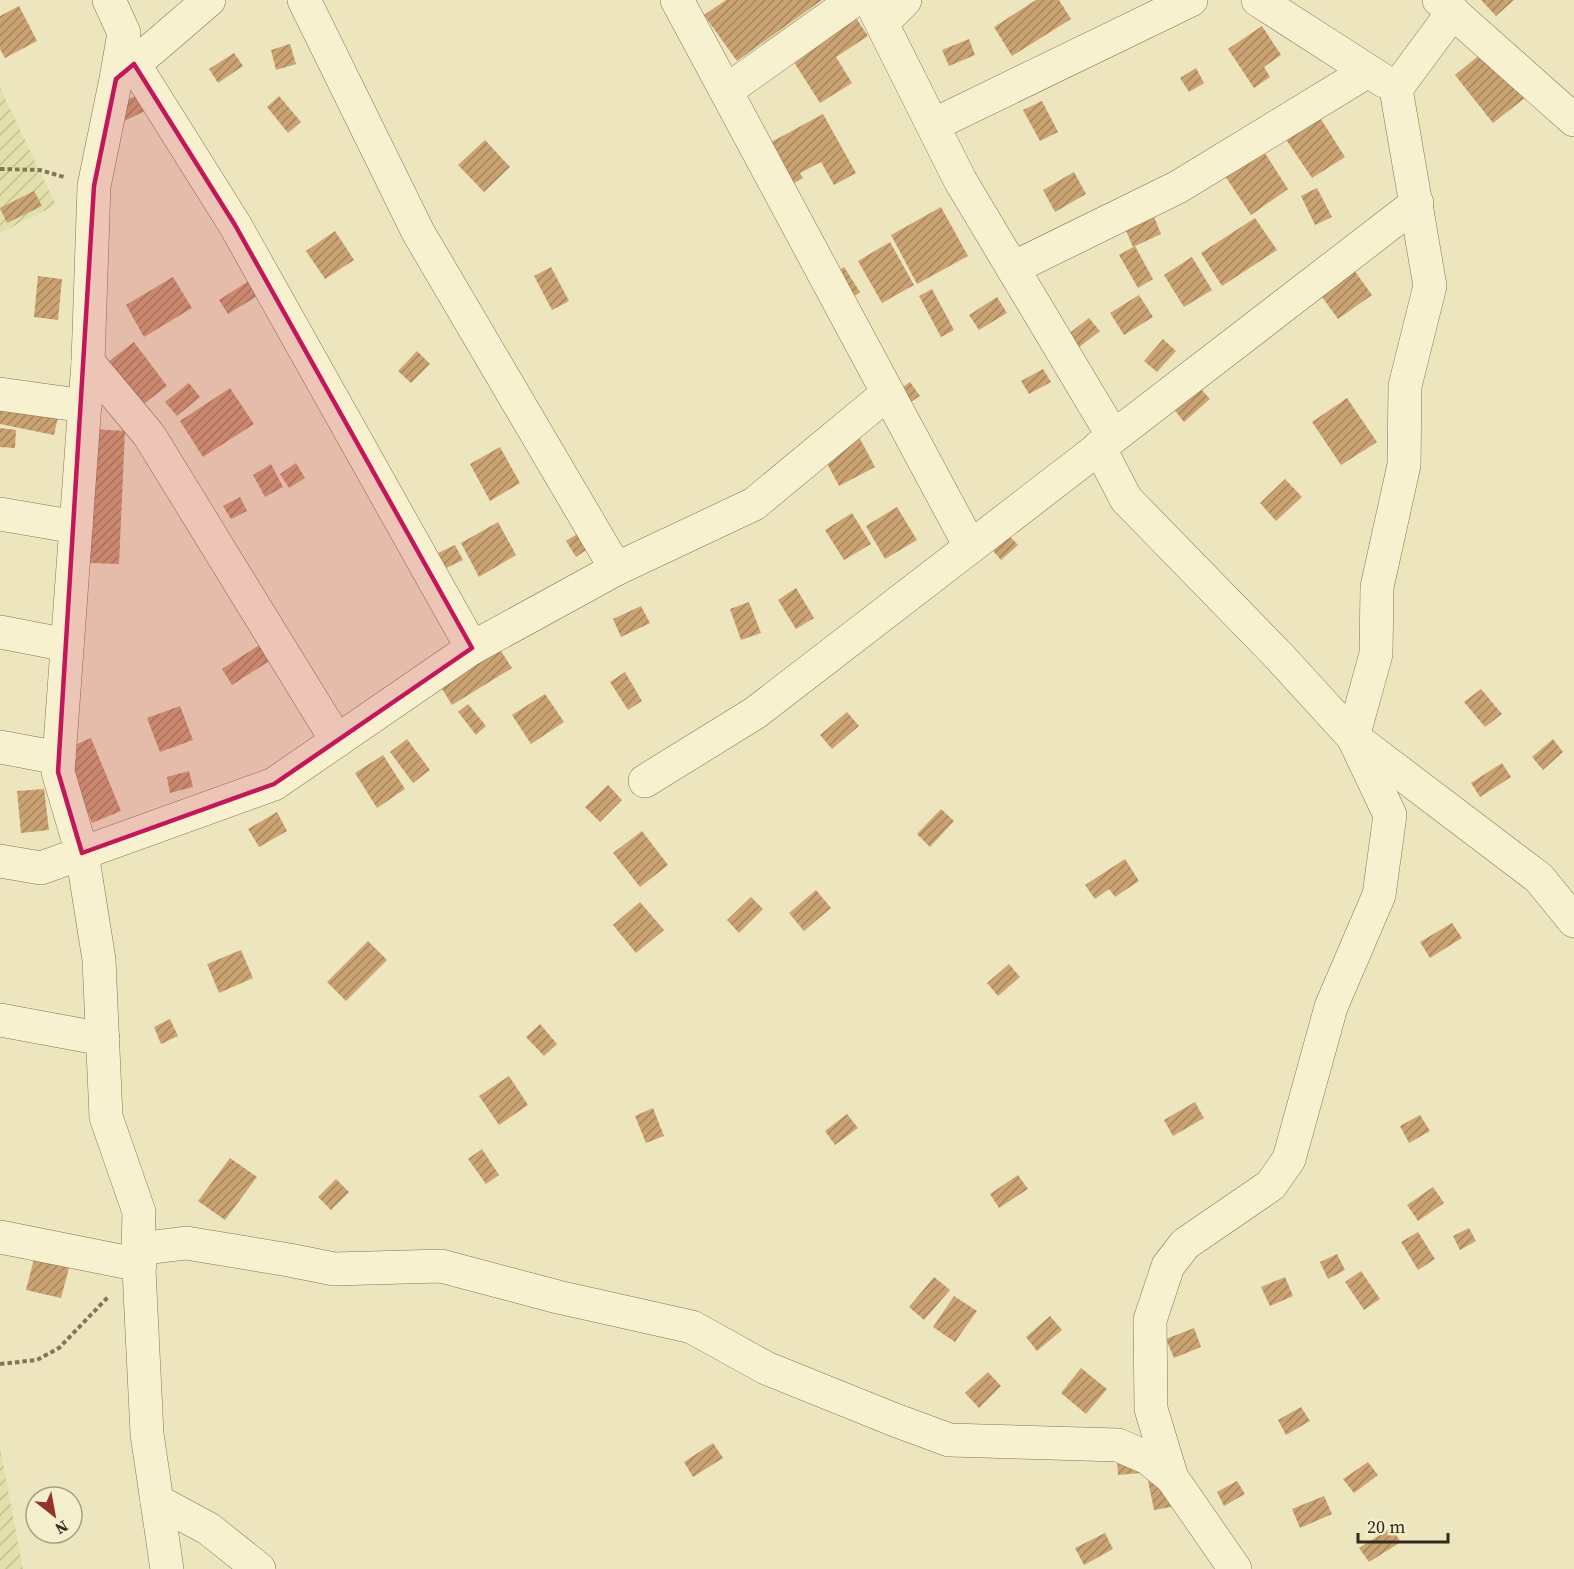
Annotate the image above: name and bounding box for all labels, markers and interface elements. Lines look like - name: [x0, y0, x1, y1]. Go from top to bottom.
- north arrow: [24, 1485, 84, 1545]
- scale bar: [1358, 1506, 1448, 1544]
- text: 20 m: [1367, 1514, 1405, 1539]
- text: N: [51, 1515, 72, 1540]

